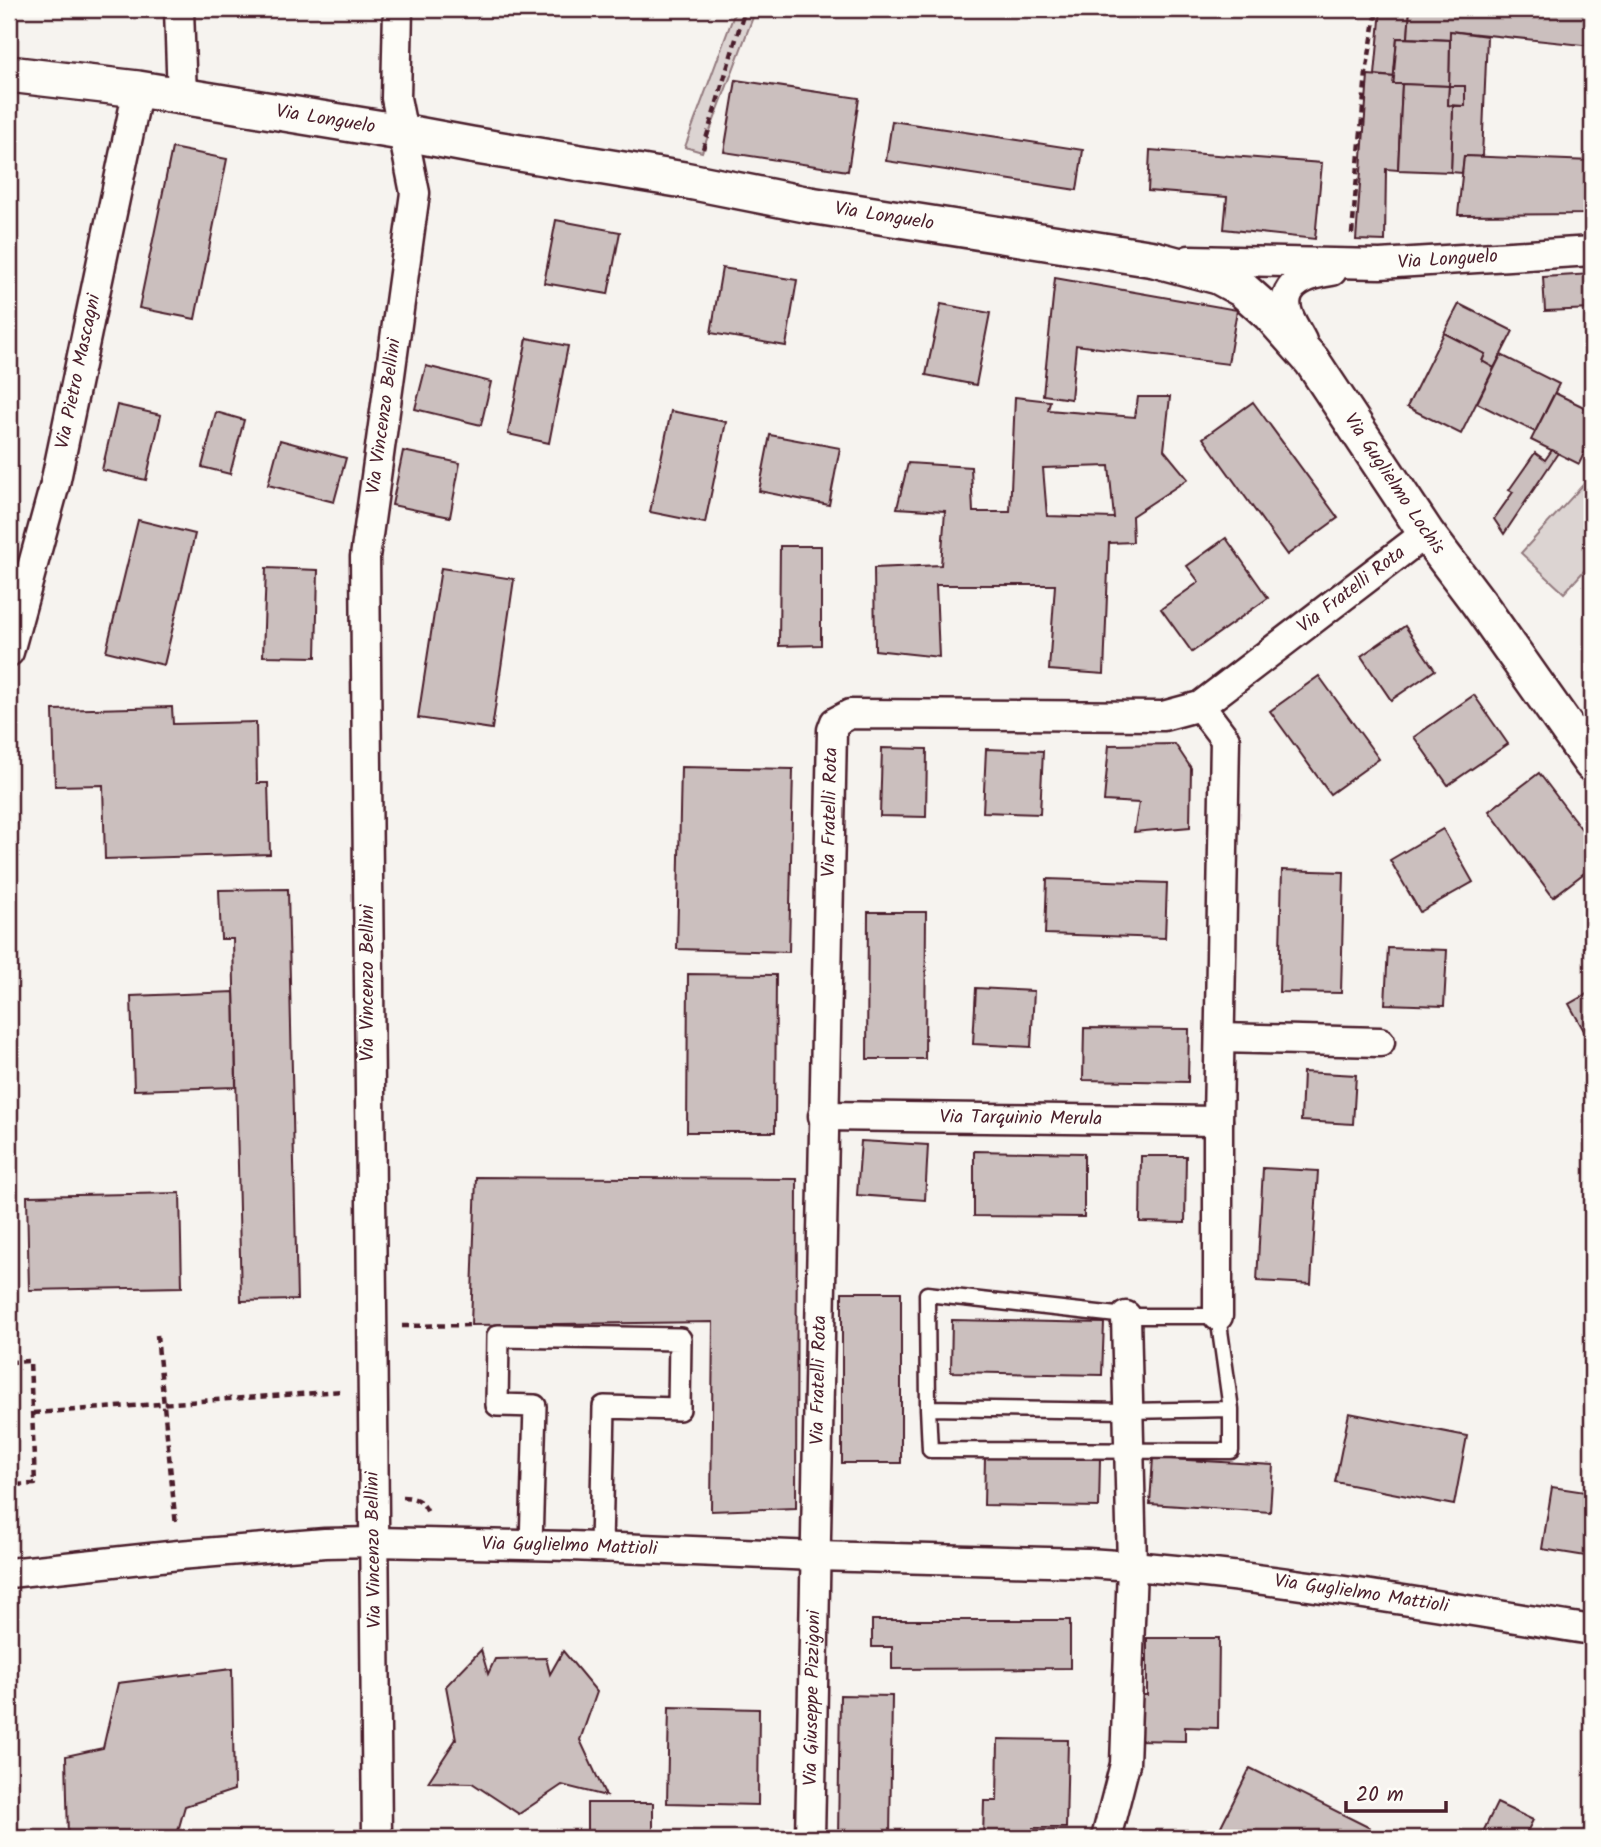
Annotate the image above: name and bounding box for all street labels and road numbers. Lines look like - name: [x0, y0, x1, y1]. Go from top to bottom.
- street label: Via Longuelo: [274, 97, 378, 143]
- street label: Via Longuelo: [832, 194, 936, 239]
- street label: Via Longuelo: [1397, 242, 1499, 278]
- street label: Via Pietro Mascagni: [48, 290, 110, 452]
- street label: Via Vincenzo Bellini: [359, 335, 410, 496]
- street label: Via Guglielmo Lochis: [1336, 407, 1452, 561]
- street label: Via Fratelli Rota: [1291, 539, 1412, 641]
- street label: Via Fratelli Rota: [814, 747, 847, 877]
- street label: Via Vincenzo Bellini: [353, 903, 383, 1061]
- street label: Via Tarquinio Merula: [939, 1102, 1103, 1135]
- street label: Via Fratelli Rota: [803, 1315, 835, 1445]
- street label: Via Vincenzo Bellini: [358, 1470, 390, 1629]
- street label: Via Guglielmo Mattioli: [481, 1529, 659, 1565]
- street label: Via Guglielmo Mattioli: [1272, 1566, 1452, 1622]
- street label: Via Giuseppe Pizzigoni: [796, 1608, 830, 1786]

